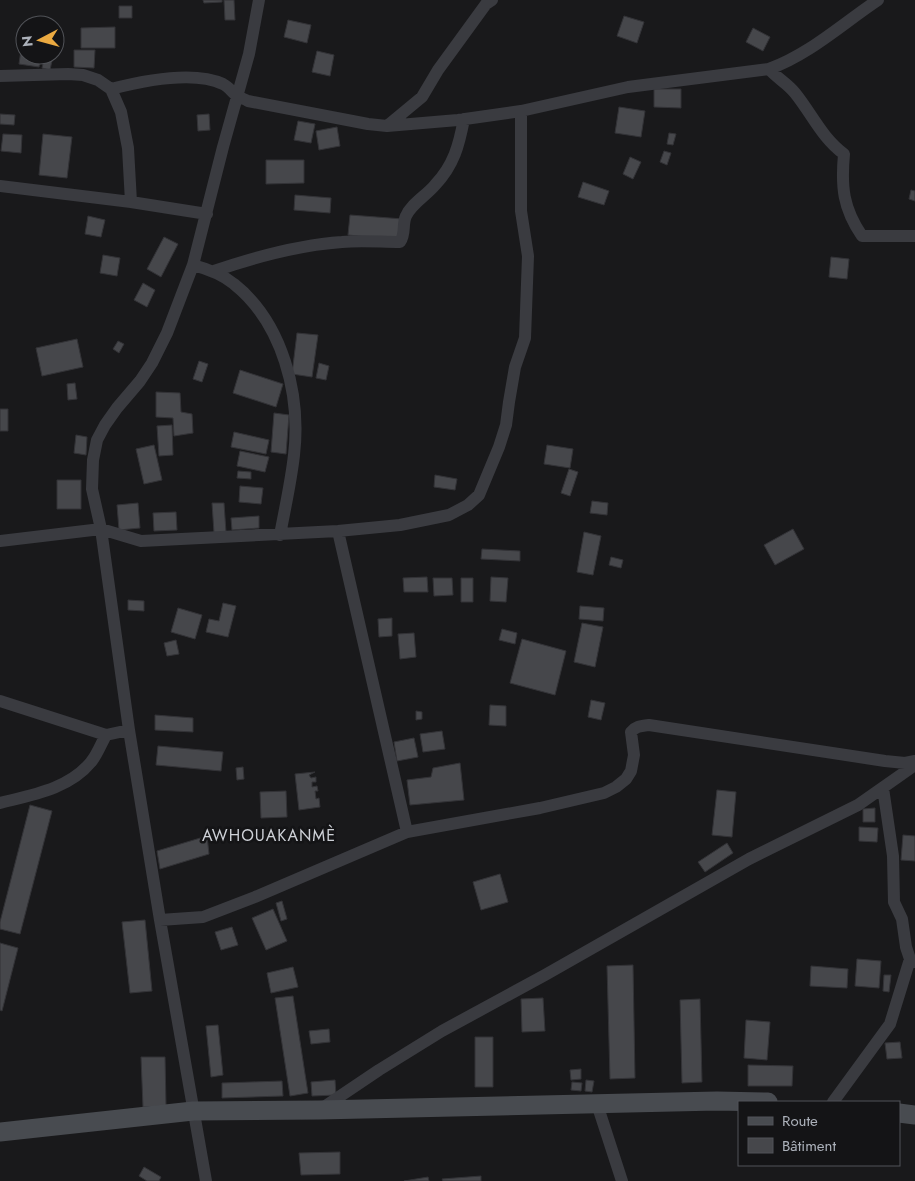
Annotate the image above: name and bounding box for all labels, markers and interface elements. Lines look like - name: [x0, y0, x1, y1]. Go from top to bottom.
- north arrow: [15, 15, 65, 65]
- text: N: [17, 35, 38, 48]
- district label: AWHOUAKANMÈ: [202, 824, 336, 847]
- legend: [738, 1101, 900, 1166]
- text: Route: [782, 1110, 818, 1132]
- text: Bâtiment: [782, 1135, 836, 1157]

